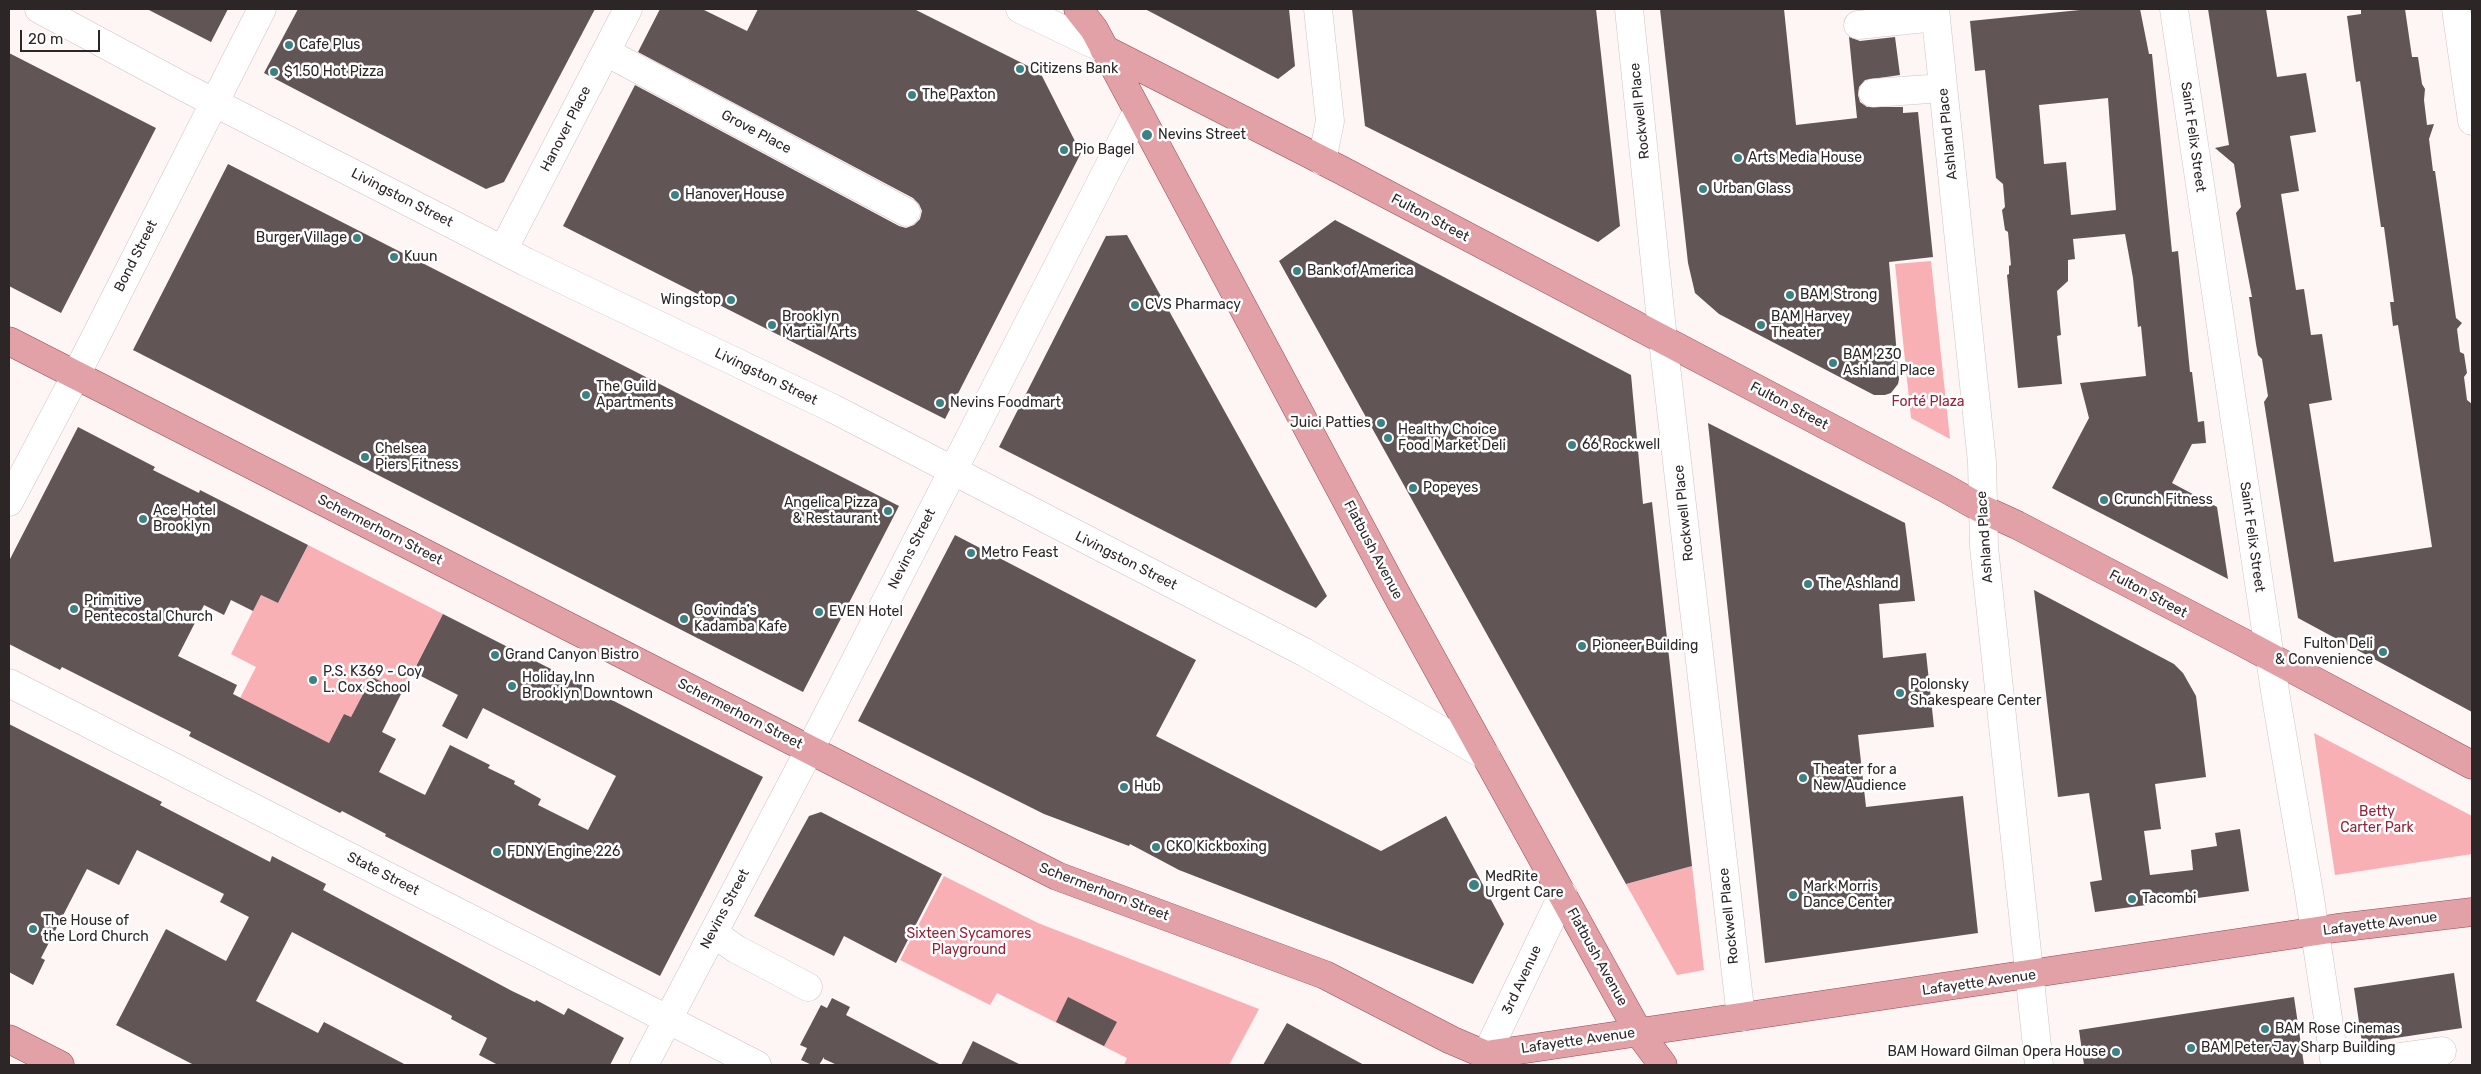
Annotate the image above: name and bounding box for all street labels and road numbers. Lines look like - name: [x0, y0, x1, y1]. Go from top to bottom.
- street label: Rockwell Place: [1627, 62, 1653, 160]
- street label: Saint Felix Street: [2177, 81, 2209, 193]
- street label: Hanover Place: [537, 83, 595, 175]
- street label: Ashland Place: [1935, 87, 1961, 181]
- street label: Grove Place: [718, 107, 794, 157]
- street label: Livingston Street: [348, 165, 456, 231]
- street label: Fulton Street: [1388, 190, 1472, 246]
- street label: Bond Street: [111, 217, 161, 295]
- street label: Livingston Street: [712, 345, 820, 409]
- street label: Fulton Street: [1747, 378, 1831, 434]
- street label: Rockwell Place: [1671, 464, 1697, 562]
- street label: Saint Felix Street: [2236, 481, 2268, 593]
- street label: Ashland Place: [1973, 490, 1997, 584]
- street label: Schermerhorn Street: [315, 491, 445, 569]
- street label: Flatbush Avenue: [1340, 498, 1406, 602]
- street label: Nevins Street: [885, 506, 939, 592]
- street label: Livingston Street: [1072, 528, 1180, 594]
- street label: Fulton Street: [2106, 566, 2190, 622]
- street label: Schermerhorn Street: [675, 675, 805, 753]
- street label: State Street: [344, 849, 422, 899]
- street label: Schermerhorn Street: [1037, 859, 1171, 925]
- street label: Nevins Street: [697, 866, 753, 952]
- street label: Rockwell Place: [1716, 867, 1742, 965]
- street label: Flatbush Avenue: [1563, 905, 1631, 1009]
- street label: Lafayette Avenue: [2322, 909, 2438, 939]
- street label: 3rd Avenue: [1499, 943, 1545, 1017]
- street label: Lafayette Avenue: [1921, 967, 2037, 999]
- street label: Lafayette Avenue: [1520, 1025, 1636, 1057]

